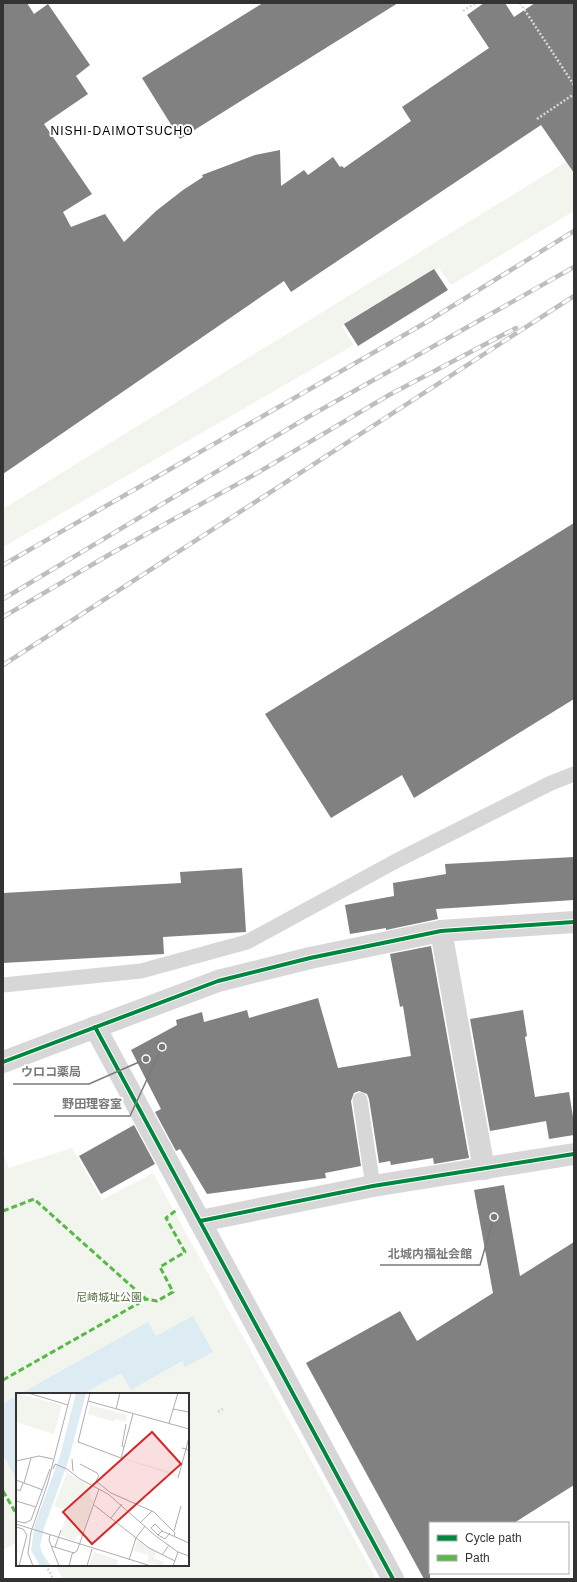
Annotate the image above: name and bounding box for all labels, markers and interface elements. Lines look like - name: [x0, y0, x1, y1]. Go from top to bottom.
- district label: NISHI-DAIMOTSUCHO: [51, 124, 194, 138]
- callout: ウロコ薬局: [13, 1060, 89, 1084]
- text: ウロコ薬局: [21, 1065, 81, 1079]
- callout: 野田理容室: [54, 1092, 130, 1116]
- text: 野田理容室: [62, 1097, 122, 1111]
- callout: 北城内福祉会館: [380, 1241, 480, 1265]
- text: 北城内福祉会館: [388, 1247, 472, 1261]
- park label: 尼崎城址公園: [76, 1291, 142, 1303]
- inset map: [16, 1393, 189, 1566]
- legend: [429, 1522, 569, 1574]
- text: Cycle path: [465, 1531, 522, 1545]
- text: Path: [465, 1551, 490, 1565]

